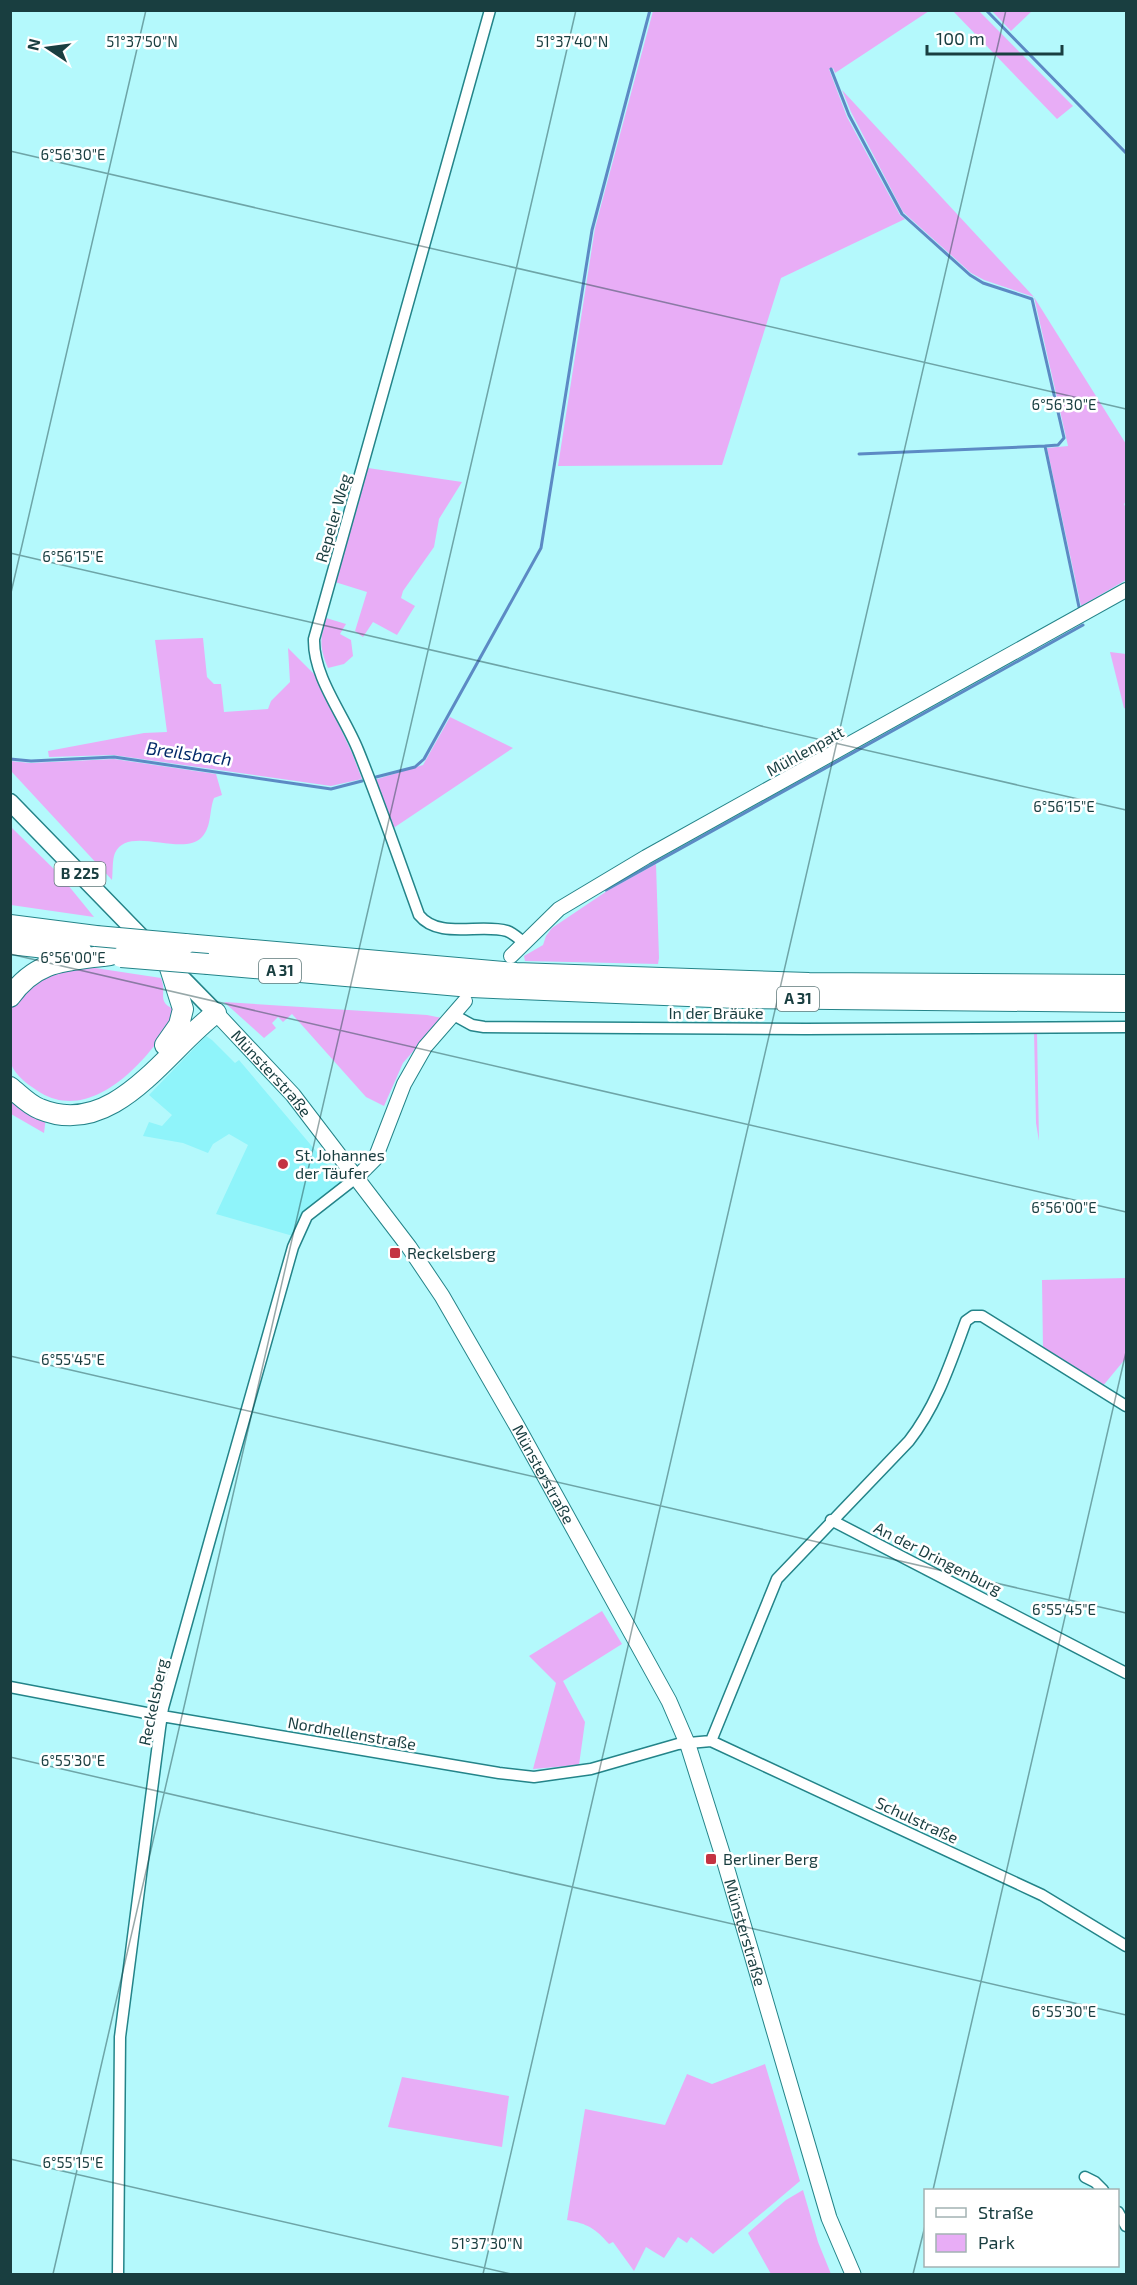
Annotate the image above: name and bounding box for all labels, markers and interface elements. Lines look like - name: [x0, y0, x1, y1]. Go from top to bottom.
- north arrow: [18, 18, 78, 78]
- scale bar: [927, 18, 1062, 56]
- text: 100 m: [936, 27, 985, 49]
- text: 51°37'50"N: [106, 32, 178, 50]
- text: 51°37'40"N: [536, 32, 608, 50]
- text: N: [22, 37, 43, 52]
- text: 6°56'30"E: [41, 145, 105, 163]
- text: 6°56'30"E: [1032, 395, 1096, 413]
- street label: Repeler Weg: [311, 471, 354, 564]
- text: 6°56'15"E: [42, 547, 104, 565]
- street label: Mühlenpatt: [763, 722, 847, 780]
- water label: Breilsbach: [145, 736, 233, 770]
- text: 6°56'15"E: [1033, 797, 1095, 815]
- road number: B 225: [54, 862, 106, 886]
- text: 6°56'00"E: [40, 948, 106, 966]
- road number: A 31: [259, 959, 301, 983]
- road number: A 31: [777, 987, 819, 1011]
- street label: In der Bräuke: [668, 1003, 764, 1022]
- street label: Münsterstraße: [228, 1026, 316, 1120]
- place label: St. Johannes der Täufer: [295, 1145, 385, 1182]
- marker: St. Johannes der Täufer: [276, 1157, 290, 1171]
- text: 6°56'00"E: [1031, 1198, 1097, 1216]
- place label: Reckelsberg: [407, 1243, 496, 1262]
- marker: Reckelsberg: [388, 1246, 402, 1260]
- text: 6°55'45"E: [41, 1350, 105, 1368]
- street label: Münsterstraße: [509, 1421, 579, 1527]
- street label: An der Dringenburg: [871, 1517, 1005, 1598]
- text: 6°55'45"E: [1032, 1600, 1096, 1618]
- street label: Reckelsberg: [134, 1657, 171, 1747]
- street label: Nordhellenstraße: [286, 1712, 418, 1753]
- text: 6°55'30"E: [41, 1751, 105, 1769]
- street label: Schulstraße: [873, 1792, 961, 1847]
- place label: Berliner Berg: [723, 1849, 818, 1868]
- marker: Berliner Berg: [704, 1852, 718, 1866]
- street label: Münsterstraße: [721, 1877, 771, 1988]
- text: 6°55'30"E: [1032, 2002, 1096, 2020]
- text: 6°55'15"E: [43, 2153, 103, 2171]
- legend: [924, 2189, 1119, 2267]
- text: Straße: [978, 2201, 1034, 2223]
- text: Park: [978, 2231, 1015, 2253]
- text: 51°37'30"N: [451, 2234, 523, 2252]

